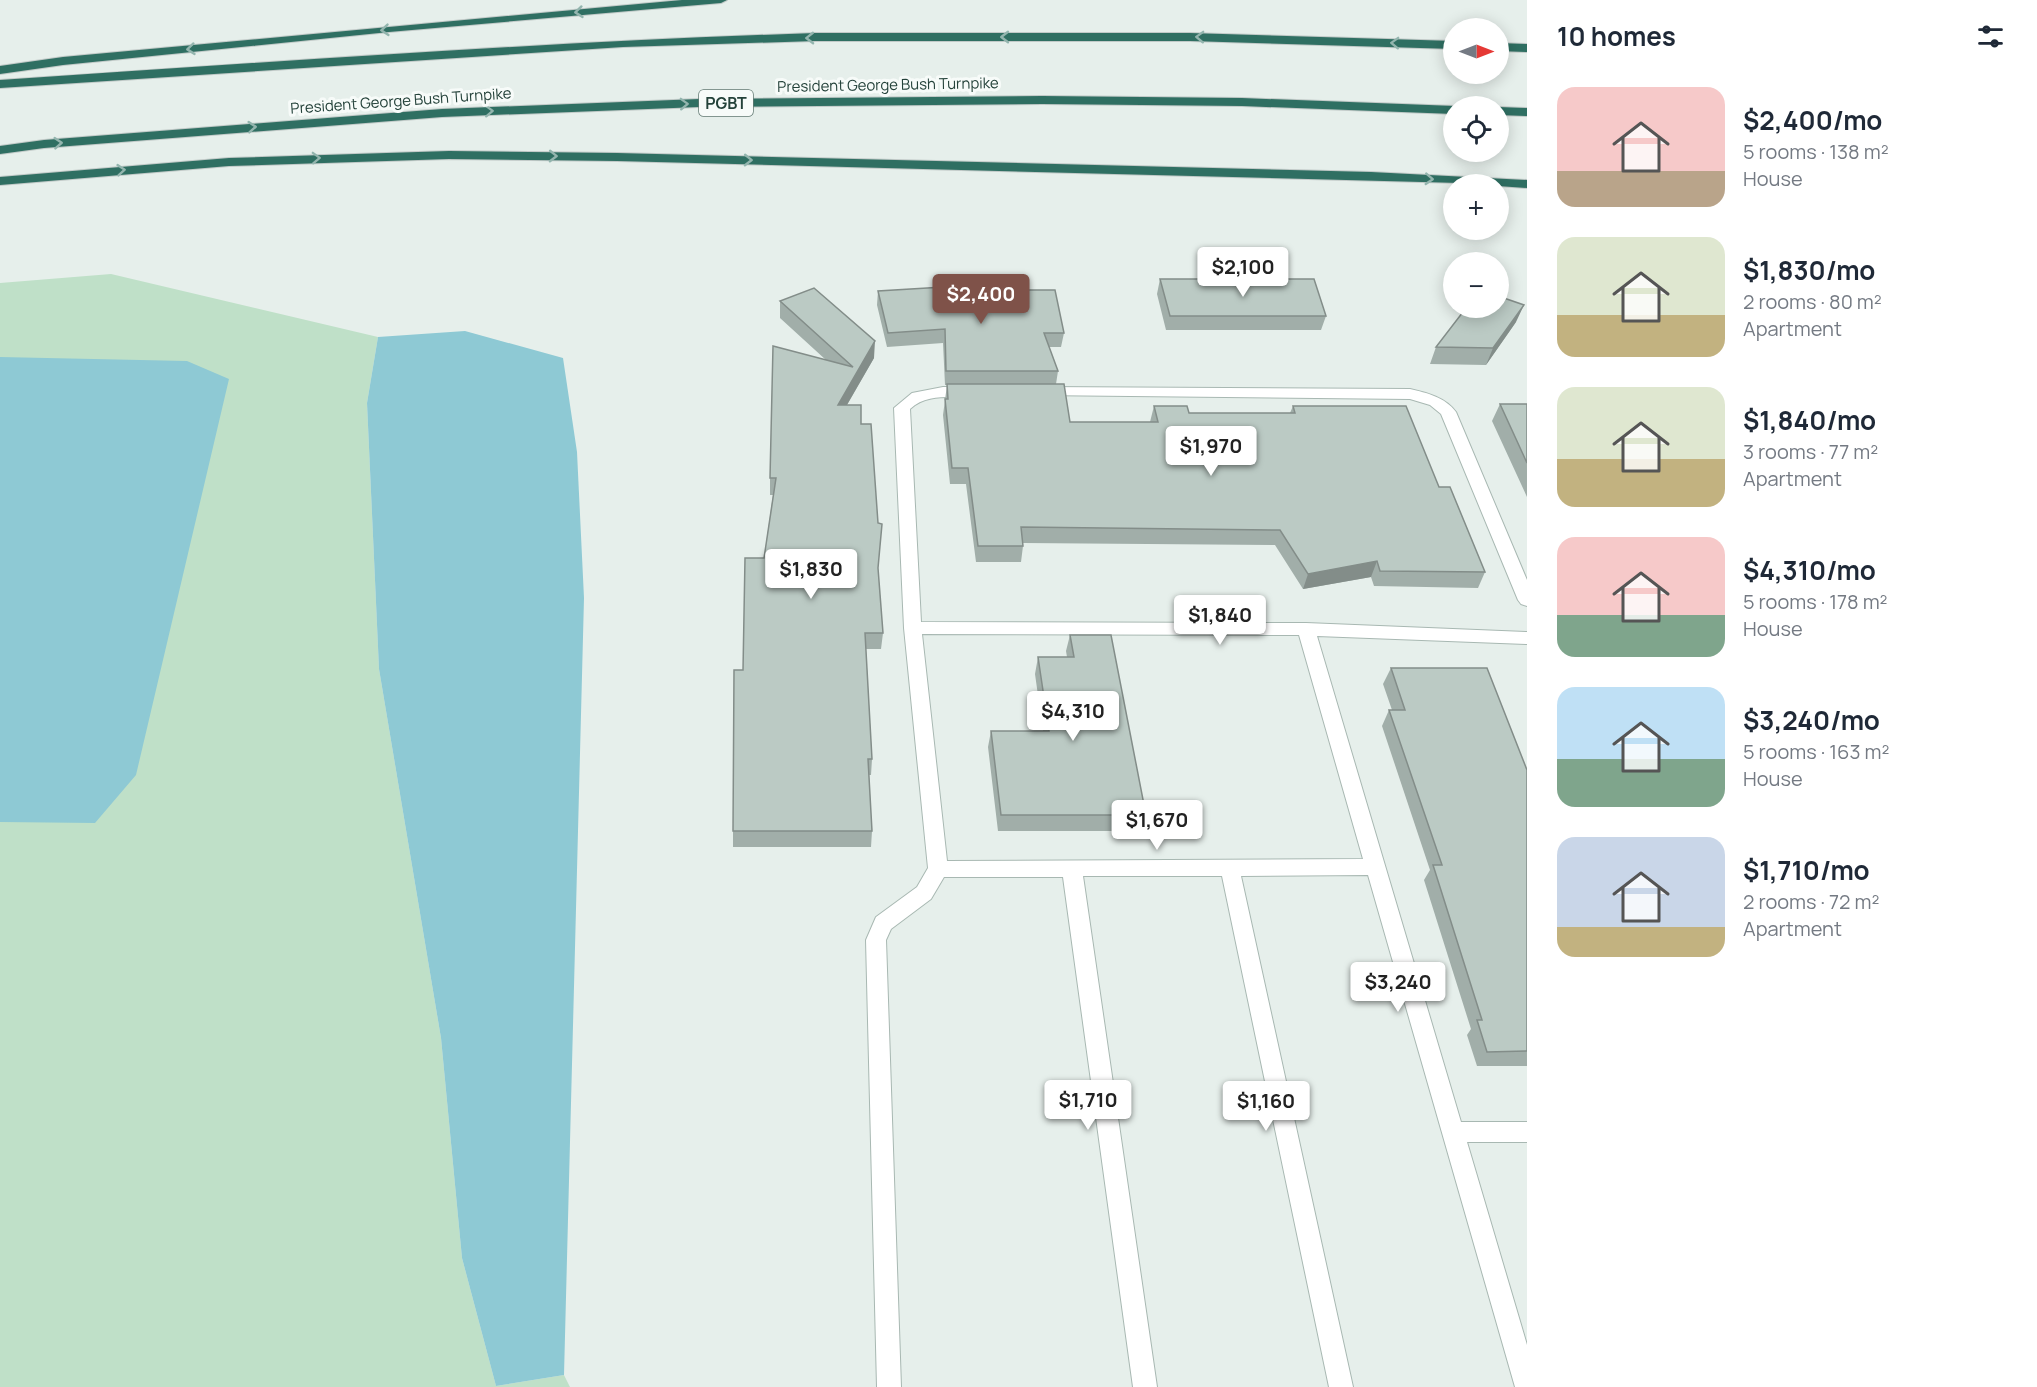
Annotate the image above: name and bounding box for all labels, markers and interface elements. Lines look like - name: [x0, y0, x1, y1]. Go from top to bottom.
- one-way arrow: [575, 5, 584, 18]
- north arrow: [1443, 18, 1509, 84]
- map controls: [1443, 18, 1509, 318]
- text: 10 homes: [1557, 18, 1676, 54]
- icon: filters: [1974, 20, 2007, 53]
- one-way arrow: [380, 23, 390, 36]
- one-way arrow: [806, 31, 815, 44]
- one-way arrow: [1001, 31, 1010, 43]
- one-way arrow: [1196, 31, 1205, 44]
- one-way arrow: [1391, 37, 1400, 50]
- one-way arrow: [186, 42, 196, 55]
- street label: President George Bush Turnpike: [777, 72, 999, 97]
- street label: President George Bush Turnpike: [290, 82, 512, 119]
- road number: PGBT: [699, 90, 753, 116]
- button: locate: [1443, 96, 1509, 162]
- one-way arrow: [679, 98, 688, 110]
- text: $2,400/mo: [1743, 102, 1882, 138]
- one-way arrow: [484, 105, 493, 117]
- icon: home: [1605, 111, 1677, 183]
- one-way arrow: [248, 121, 257, 134]
- one-way arrow: [54, 136, 63, 149]
- text: 5 rooms · 138 m²: [1743, 138, 1889, 165]
- one-way arrow: [548, 150, 557, 162]
- one-way arrow: [311, 152, 320, 164]
- one-way arrow: [743, 154, 752, 166]
- one-way arrow: [116, 164, 126, 177]
- text: House: [1743, 165, 1803, 192]
- one-way arrow: [1425, 172, 1434, 185]
- button: +: [1443, 174, 1509, 240]
- pin: $2,100: [1194, 247, 1292, 298]
- button: −: [1443, 252, 1509, 318]
- text: $1,830/mo: [1743, 252, 1875, 288]
- text: $2,100: [1211, 253, 1275, 280]
- icon: home: [1605, 261, 1677, 333]
- pin: $2,400: [932, 274, 1030, 325]
- text: $2,400: [946, 280, 1016, 307]
- text: 2 rooms · 80 m²: [1743, 288, 1882, 315]
- text: Apartment: [1743, 315, 1842, 342]
- text: $1,840/mo: [1743, 402, 1876, 438]
- icon: home: [1605, 411, 1677, 483]
- pin: $1,970: [1162, 426, 1260, 477]
- text: $1,970: [1180, 432, 1242, 459]
- text: 3 rooms · 77 m²: [1743, 438, 1878, 465]
- text: Apartment: [1743, 465, 1842, 492]
- pin: $1,830: [762, 549, 860, 600]
- text: $4,310/mo: [1743, 552, 1876, 588]
- text: $1,830: [779, 555, 843, 582]
- icon: home: [1605, 561, 1677, 633]
- text: 5 rooms · 178 m²: [1743, 588, 1888, 615]
- pin: $1,840: [1171, 595, 1269, 646]
- text: $1,840: [1188, 601, 1252, 628]
- text: House: [1743, 615, 1803, 642]
- pin: $4,310: [1024, 691, 1122, 742]
- text: $4,310: [1041, 697, 1105, 724]
- text: $3,240/mo: [1743, 702, 1880, 738]
- icon: home: [1605, 711, 1677, 783]
- text: 5 rooms · 163 m²: [1743, 738, 1889, 765]
- text: House: [1743, 765, 1803, 792]
- pin: $1,670: [1108, 800, 1206, 851]
- text: $1,670: [1126, 806, 1188, 833]
- text: $1,710/mo: [1743, 852, 1870, 888]
- icon: home: [1605, 861, 1677, 933]
- text: 2 rooms · 72 m²: [1743, 888, 1879, 915]
- text: Apartment: [1743, 915, 1842, 942]
- pin: $3,240: [1349, 962, 1447, 1013]
- text: $3,240: [1364, 968, 1432, 995]
- pin: $1,710: [1039, 1080, 1137, 1131]
- pin: $1,160: [1217, 1081, 1315, 1132]
- text: $1,710: [1058, 1086, 1118, 1113]
- text: $1,160: [1237, 1087, 1295, 1114]

